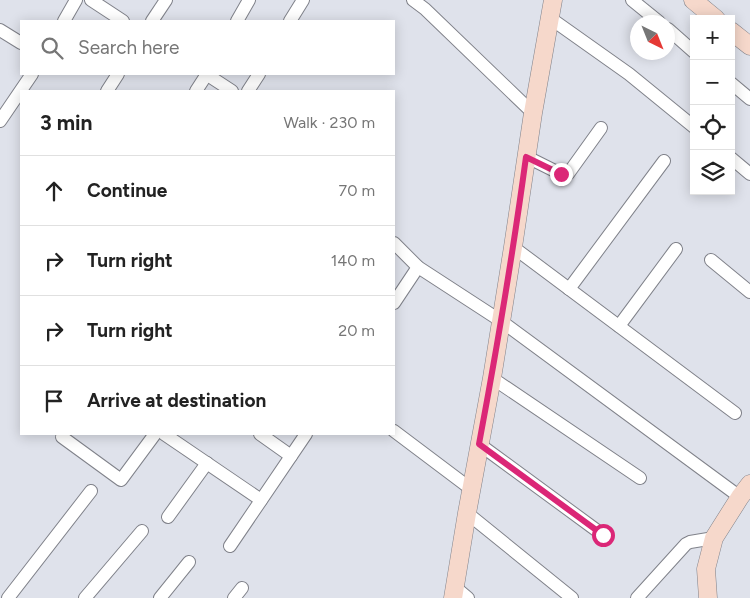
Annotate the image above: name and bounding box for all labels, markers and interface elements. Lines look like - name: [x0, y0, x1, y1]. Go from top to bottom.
- north arrow: [630, 15, 675, 60]
- map controls: [690, 15, 735, 195]
- button: +: [690, 15, 735, 60]
- search box: [20, 20, 395, 75]
- icon: search: [38, 34, 66, 62]
- text: Search here: [78, 36, 180, 59]
- button: −: [690, 60, 735, 105]
- button: locate: [690, 105, 735, 150]
- text: 3 min: [40, 110, 92, 135]
- text: Walk · 230 m: [283, 113, 375, 132]
- button: layers: [690, 150, 735, 195]
- route end: [550, 163, 573, 186]
- icon: ahead: [40, 177, 68, 205]
- text: Continue: [87, 179, 167, 202]
- text: 70 m: [339, 181, 375, 200]
- icon: right: [40, 247, 68, 275]
- text: Turn right: [87, 249, 173, 272]
- text: 140 m: [331, 251, 375, 270]
- icon: right: [40, 317, 68, 345]
- text: Turn right: [87, 319, 173, 342]
- text: 20 m: [338, 321, 375, 340]
- icon: arrive: [40, 387, 68, 415]
- text: Arrive at destination: [87, 389, 266, 412]
- route start: [592, 524, 615, 547]

